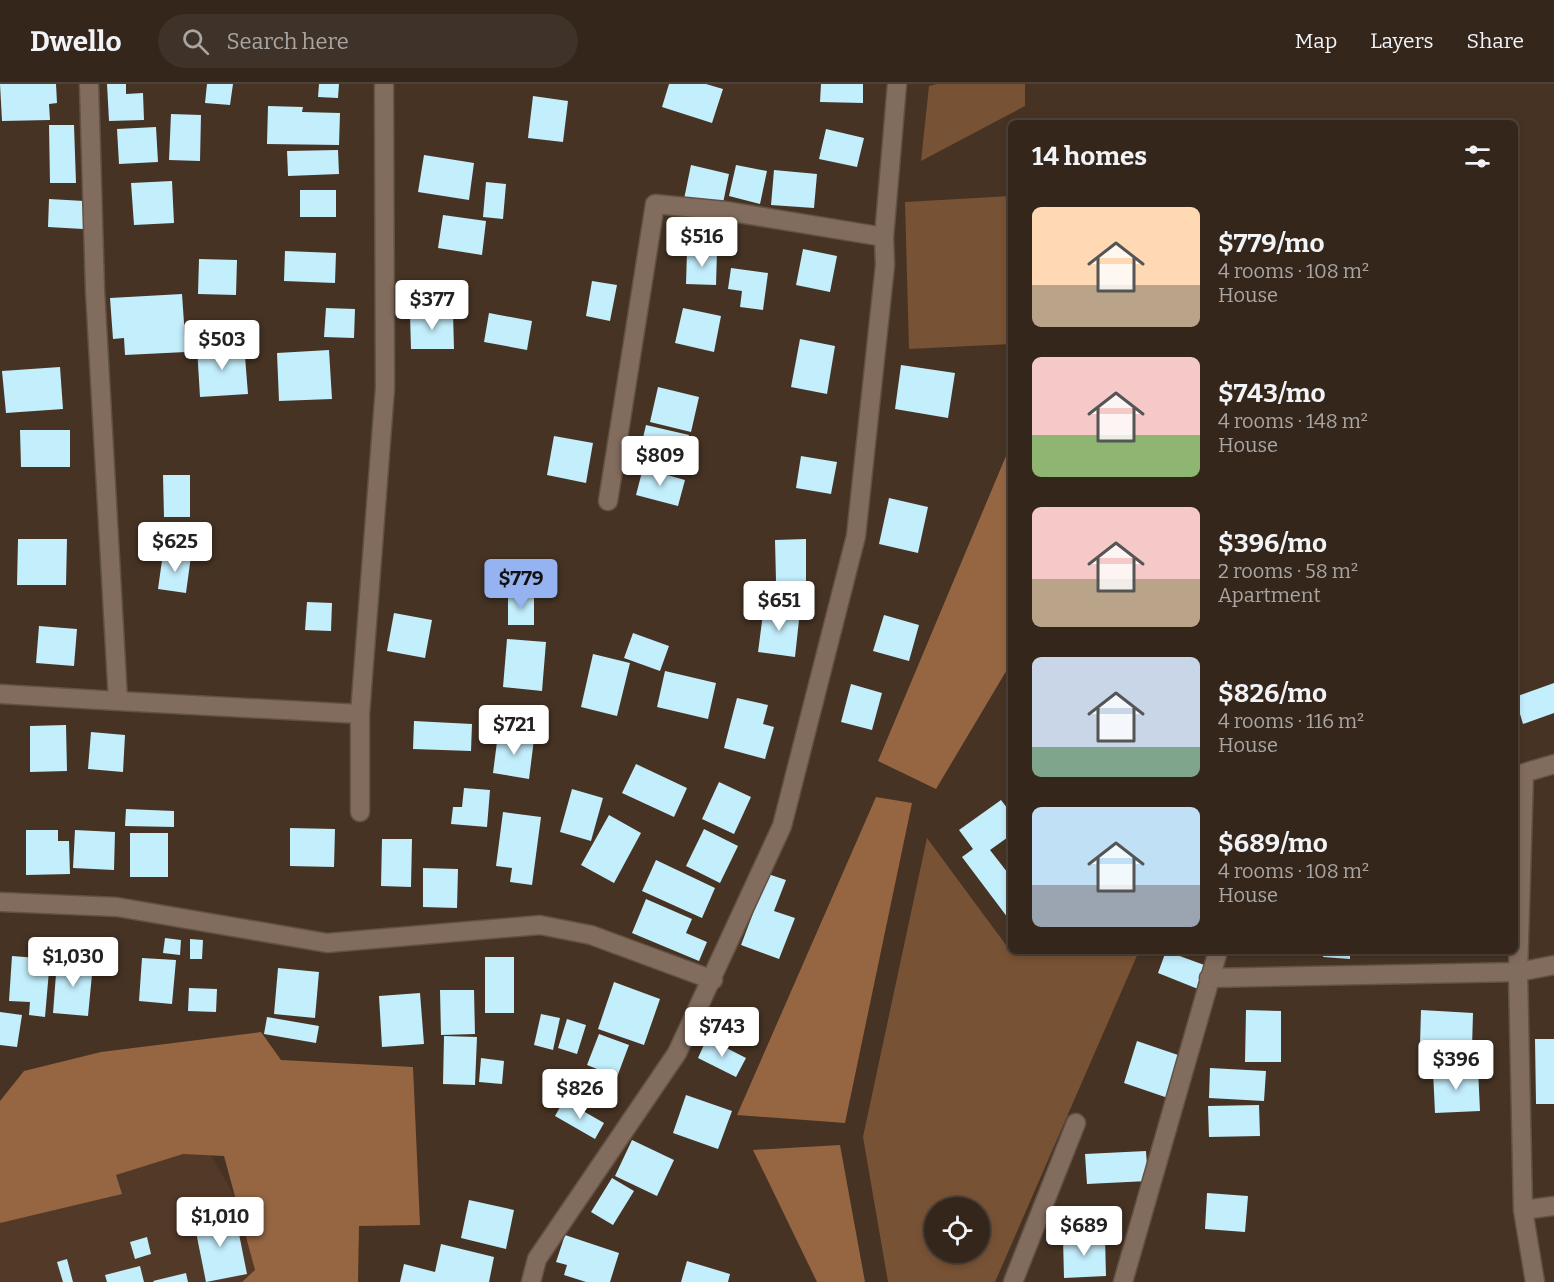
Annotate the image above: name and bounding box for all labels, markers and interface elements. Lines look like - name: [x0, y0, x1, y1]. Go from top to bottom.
- search box: [158, 14, 578, 68]
- text: Dwello: [30, 25, 122, 58]
- icon: search: [179, 25, 212, 58]
- text: Search here: [227, 28, 349, 55]
- text: Map: [1295, 28, 1337, 54]
- text: Layers: [1370, 28, 1434, 54]
- text: Share: [1467, 28, 1524, 54]
- icon: filters: [1461, 140, 1494, 173]
- text: 14 homes: [1032, 141, 1147, 172]
- pin: $516: [666, 217, 738, 268]
- text: $516: [680, 224, 724, 248]
- text: $779/mo: [1218, 228, 1324, 259]
- icon: home: [1080, 231, 1152, 303]
- text: 4 rooms · 108 m²: [1218, 259, 1369, 283]
- pin: $377: [396, 280, 468, 331]
- text: House: [1218, 283, 1278, 307]
- text: $377: [409, 287, 455, 311]
- pin: $503: [186, 320, 258, 371]
- text: $503: [198, 327, 246, 351]
- text: $743/mo: [1218, 378, 1326, 409]
- icon: home: [1080, 381, 1152, 453]
- text: 4 rooms · 148 m²: [1218, 409, 1368, 433]
- text: House: [1218, 433, 1278, 457]
- pin: $809: [624, 436, 696, 487]
- text: $809: [636, 443, 684, 467]
- pin: $625: [139, 522, 211, 573]
- text: $396/mo: [1218, 528, 1327, 559]
- text: $625: [152, 529, 198, 553]
- icon: home: [1080, 531, 1152, 603]
- pin: $779: [485, 559, 557, 610]
- text: 2 rooms · 58 m²: [1218, 559, 1358, 583]
- text: $779: [498, 566, 544, 590]
- pin: $651: [743, 581, 815, 632]
- text: Apartment: [1218, 583, 1321, 607]
- text: $651: [758, 588, 800, 612]
- text: $826/mo: [1218, 678, 1327, 709]
- icon: home: [1080, 681, 1152, 753]
- pin: $721: [478, 705, 550, 756]
- text: 4 rooms · 116 m²: [1218, 709, 1364, 733]
- text: $721: [493, 712, 535, 736]
- text: House: [1218, 733, 1278, 757]
- text: $689/mo: [1218, 828, 1328, 859]
- icon: home: [1080, 831, 1152, 903]
- text: 4 rooms · 108 m²: [1218, 859, 1369, 883]
- text: House: [1218, 883, 1278, 907]
- pin: $1,030: [24, 937, 122, 988]
- text: $1,030: [42, 944, 104, 968]
- pin: $743: [686, 1007, 758, 1058]
- text: $743: [699, 1014, 745, 1038]
- pin: $396: [1420, 1040, 1492, 1091]
- text: $396: [1432, 1047, 1480, 1071]
- pin: $826: [544, 1069, 616, 1120]
- text: $826: [556, 1076, 604, 1100]
- pin: $1,010: [171, 1197, 269, 1248]
- map controls: [924, 1197, 990, 1263]
- button: locate: [924, 1197, 990, 1263]
- text: $1,010: [191, 1204, 249, 1228]
- pin: $689: [1048, 1206, 1120, 1257]
- text: $689: [1060, 1213, 1108, 1237]

